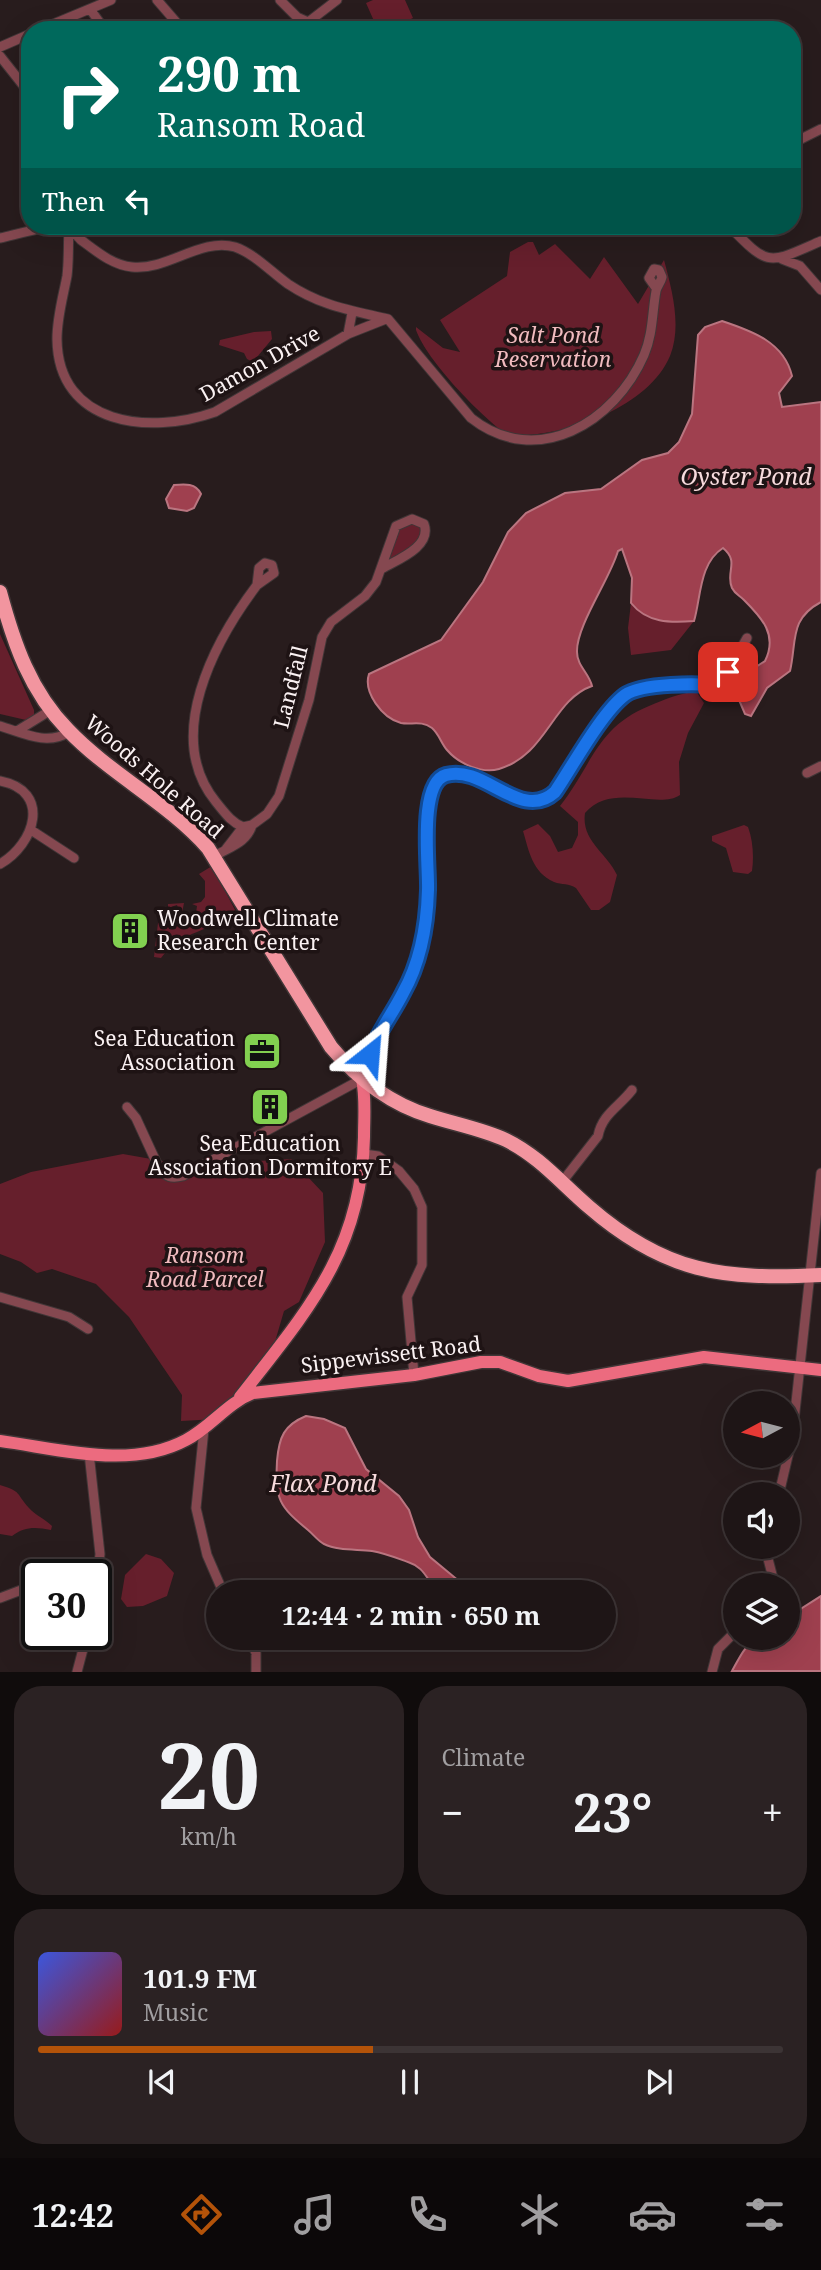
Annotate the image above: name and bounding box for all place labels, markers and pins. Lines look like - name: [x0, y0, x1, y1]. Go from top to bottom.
- pin: [698, 642, 758, 702]
- place label: Woodwell Climate Research Center: [157, 904, 339, 956]
- building icon: Woodwell Climate Research Center: [109, 910, 151, 952]
- place label: Sea Education Association: [94, 1024, 235, 1076]
- office icon: Sea Education Association: [241, 1030, 283, 1072]
- building icon: Sea Education Association Dormitory E: [249, 1086, 291, 1128]
- place label: Sea Education Association Dormitory E: [148, 1129, 392, 1181]

